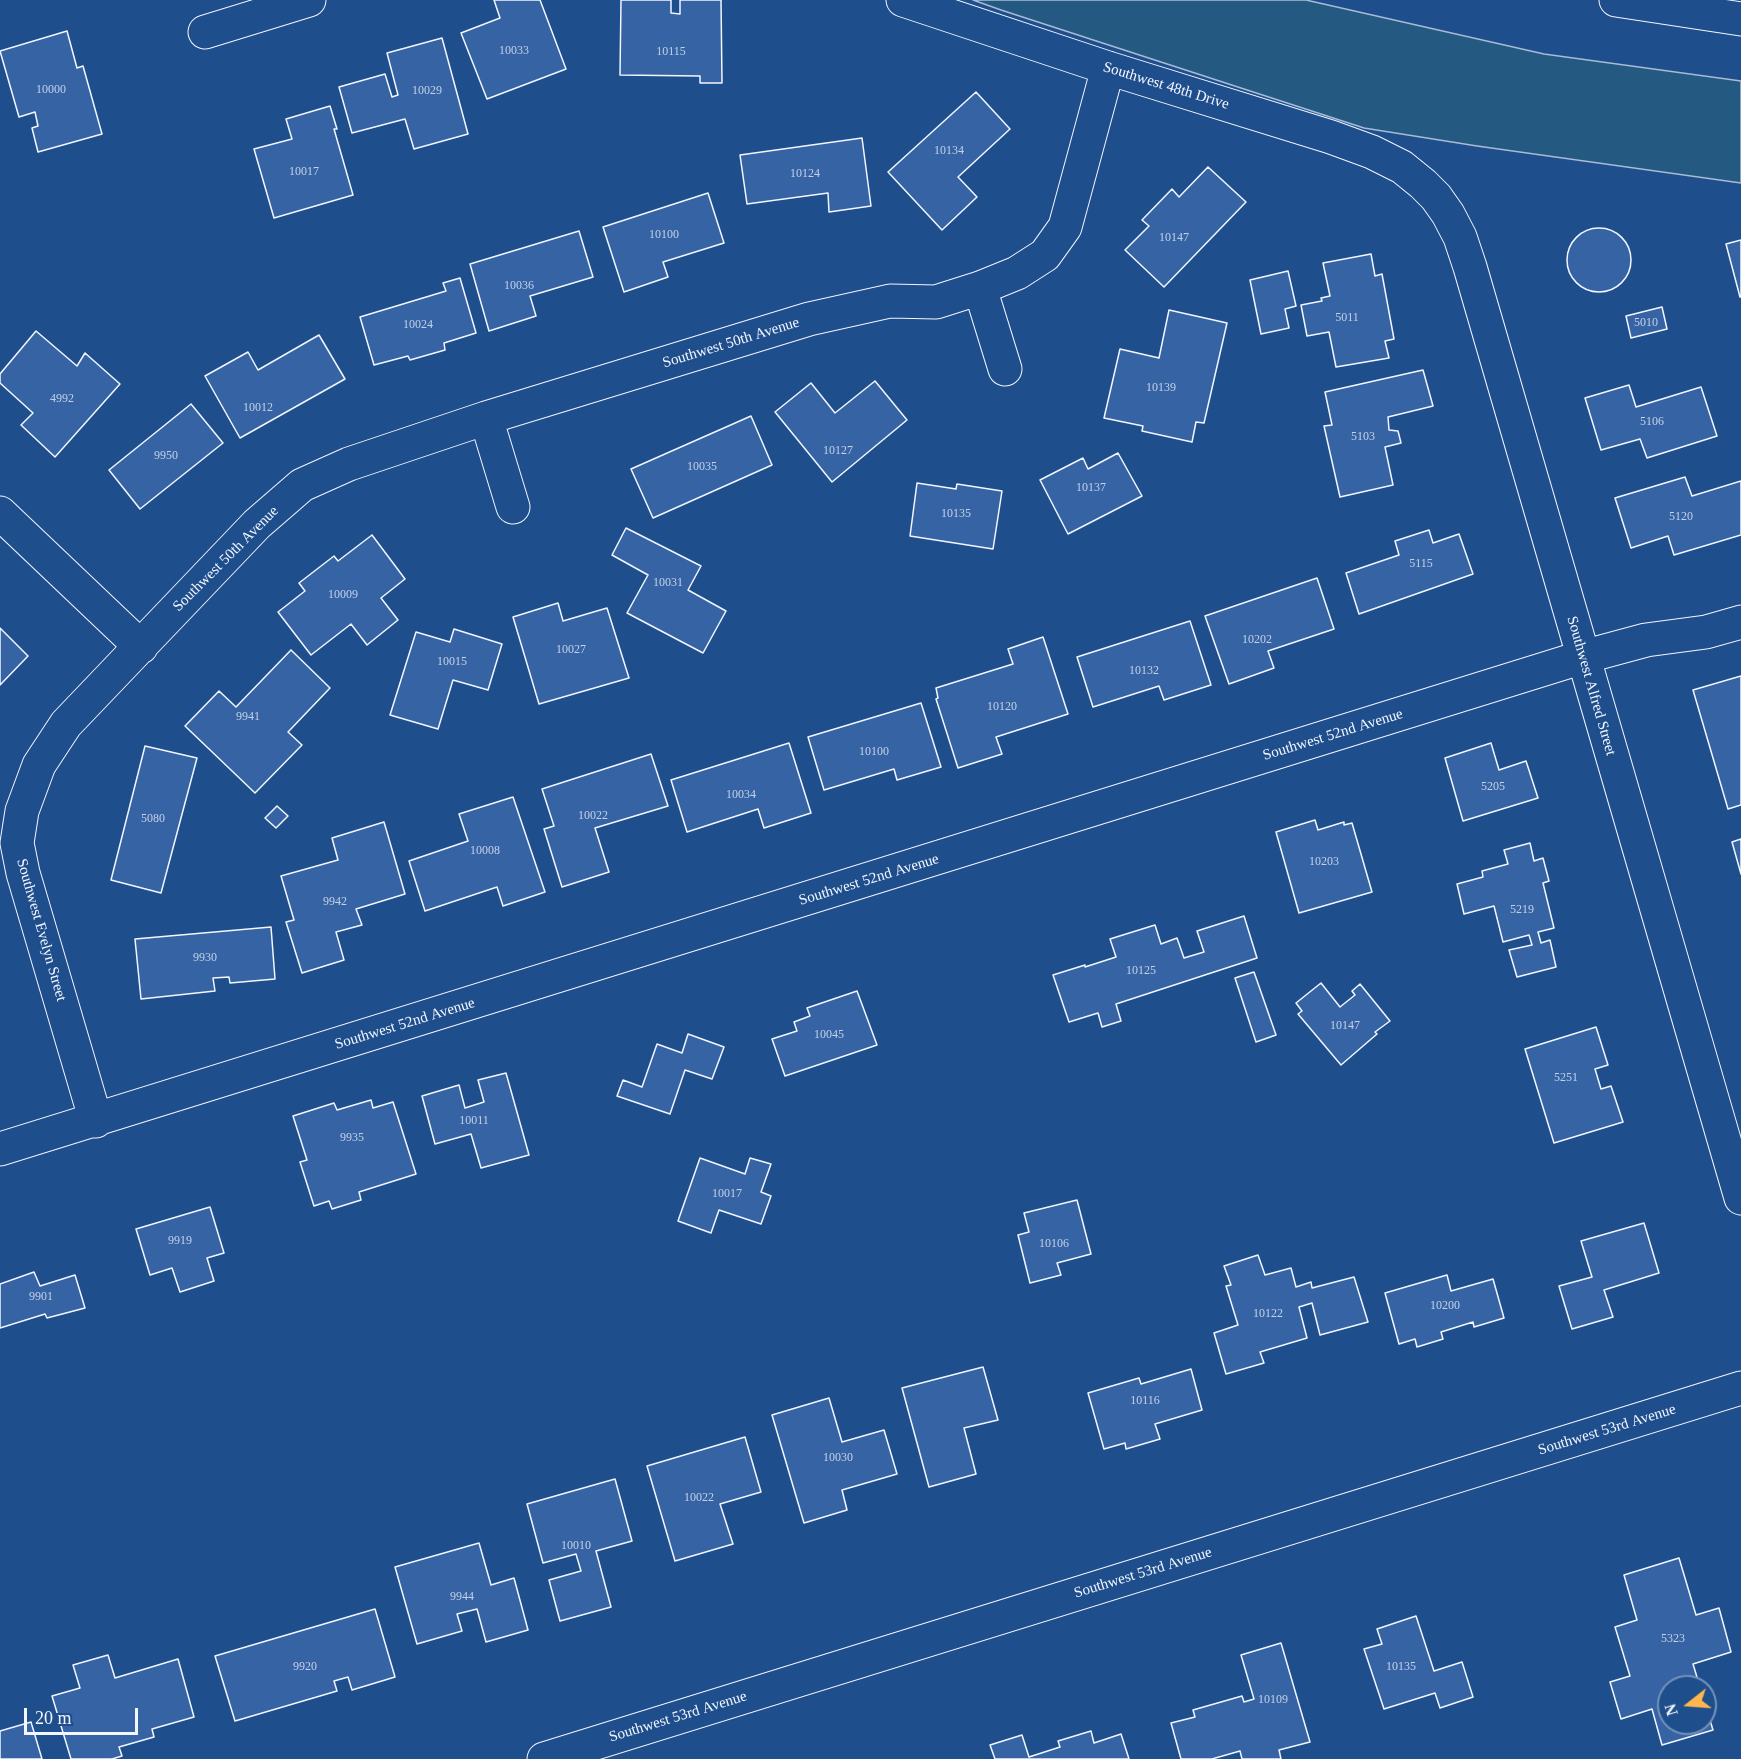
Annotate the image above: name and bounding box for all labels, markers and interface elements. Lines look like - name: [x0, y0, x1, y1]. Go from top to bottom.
- house number: 10033: [499, 44, 529, 58]
- house number: 10115: [656, 45, 686, 59]
- street label: Southwest 48th Drive: [1101, 58, 1231, 114]
- house number: 10000: [36, 83, 66, 97]
- house number: 10029: [412, 84, 442, 98]
- house number: 10134: [934, 144, 964, 158]
- house number: 10017: [289, 165, 319, 179]
- house number: 10124: [790, 167, 820, 181]
- house number: 10100: [649, 228, 679, 242]
- house number: 10147: [1159, 231, 1189, 245]
- house number: 10036: [504, 279, 534, 293]
- house number: 5011: [1335, 311, 1359, 325]
- street label: Southwest 50th Avenue: [660, 314, 802, 372]
- house number: 5010: [1634, 316, 1658, 330]
- house number: 10024: [403, 318, 433, 332]
- house number: 10139: [1146, 381, 1176, 395]
- house number: 4992: [50, 392, 74, 406]
- house number: 10012: [243, 401, 273, 415]
- house number: 5106: [1640, 415, 1664, 429]
- house number: 5103: [1351, 430, 1375, 444]
- house number: 10127: [823, 444, 853, 458]
- house number: 9950: [154, 449, 178, 463]
- house number: 10035: [687, 460, 717, 474]
- house number: 10137: [1076, 481, 1106, 495]
- street label: Southwest 50th Avenue: [169, 502, 283, 616]
- house number: 10135: [941, 507, 971, 521]
- house number: 5120: [1669, 510, 1693, 524]
- house number: 5115: [1409, 557, 1433, 571]
- house number: 10031: [653, 576, 683, 590]
- house number: 10009: [328, 588, 358, 602]
- street label: Southwest Alfred Street: [1562, 614, 1620, 758]
- house number: 10202: [1242, 633, 1272, 647]
- house number: 10027: [556, 643, 586, 657]
- house number: 10015: [437, 655, 467, 669]
- house number: 10132: [1129, 664, 1159, 678]
- house number: 10120: [987, 700, 1017, 714]
- street label: Southwest 52nd Avenue: [1261, 705, 1405, 765]
- house number: 9941: [236, 710, 260, 724]
- house number: 10100: [859, 745, 889, 759]
- house number: 5205: [1481, 780, 1505, 794]
- house number: 10034: [726, 788, 756, 802]
- house number: 10022: [578, 809, 608, 823]
- house number: 5080: [141, 812, 165, 826]
- house number: 10008: [470, 844, 500, 858]
- street label: Southwest 52nd Avenue: [797, 850, 941, 910]
- house number: 10203: [1309, 855, 1339, 869]
- street label: Southwest Evelyn Street: [12, 857, 70, 1003]
- house number: 9942: [323, 895, 347, 909]
- house number: 5219: [1510, 903, 1534, 917]
- house number: 9930: [193, 951, 217, 965]
- house number: 10125: [1126, 964, 1156, 978]
- street label: Southwest 52nd Avenue: [333, 994, 477, 1054]
- house number: 10147: [1330, 1019, 1360, 1033]
- house number: 10045: [814, 1028, 844, 1042]
- house number: 5251: [1554, 1071, 1578, 1085]
- house number: 10011: [459, 1114, 489, 1128]
- house number: 9935: [340, 1131, 364, 1145]
- house number: 10017: [712, 1187, 742, 1201]
- house number: 9919: [168, 1234, 192, 1248]
- house number: 10106: [1039, 1237, 1069, 1251]
- house number: 9901: [29, 1290, 53, 1304]
- house number: 10200: [1430, 1299, 1460, 1313]
- house number: 10122: [1253, 1307, 1283, 1321]
- house number: 10116: [1130, 1394, 1160, 1408]
- street label: Southwest 53rd Avenue: [1536, 1400, 1678, 1460]
- house number: 10030: [823, 1451, 853, 1465]
- house number: 10022: [684, 1491, 714, 1505]
- house number: 10010: [561, 1539, 591, 1553]
- street label: Southwest 53rd Avenue: [1072, 1543, 1214, 1603]
- house number: 9944: [450, 1590, 474, 1604]
- house number: 5323: [1661, 1632, 1685, 1646]
- house number: 9920: [293, 1660, 317, 1674]
- house number: 10135: [1386, 1660, 1416, 1674]
- north arrow: [1657, 1675, 1717, 1735]
- street label: Southwest 53rd Avenue: [607, 1687, 749, 1747]
- house number: 10109: [1258, 1693, 1288, 1707]
- scale bar: [27, 1696, 141, 1734]
- text: N: [1661, 1702, 1681, 1718]
- text: 20 m: [35, 1708, 72, 1728]

